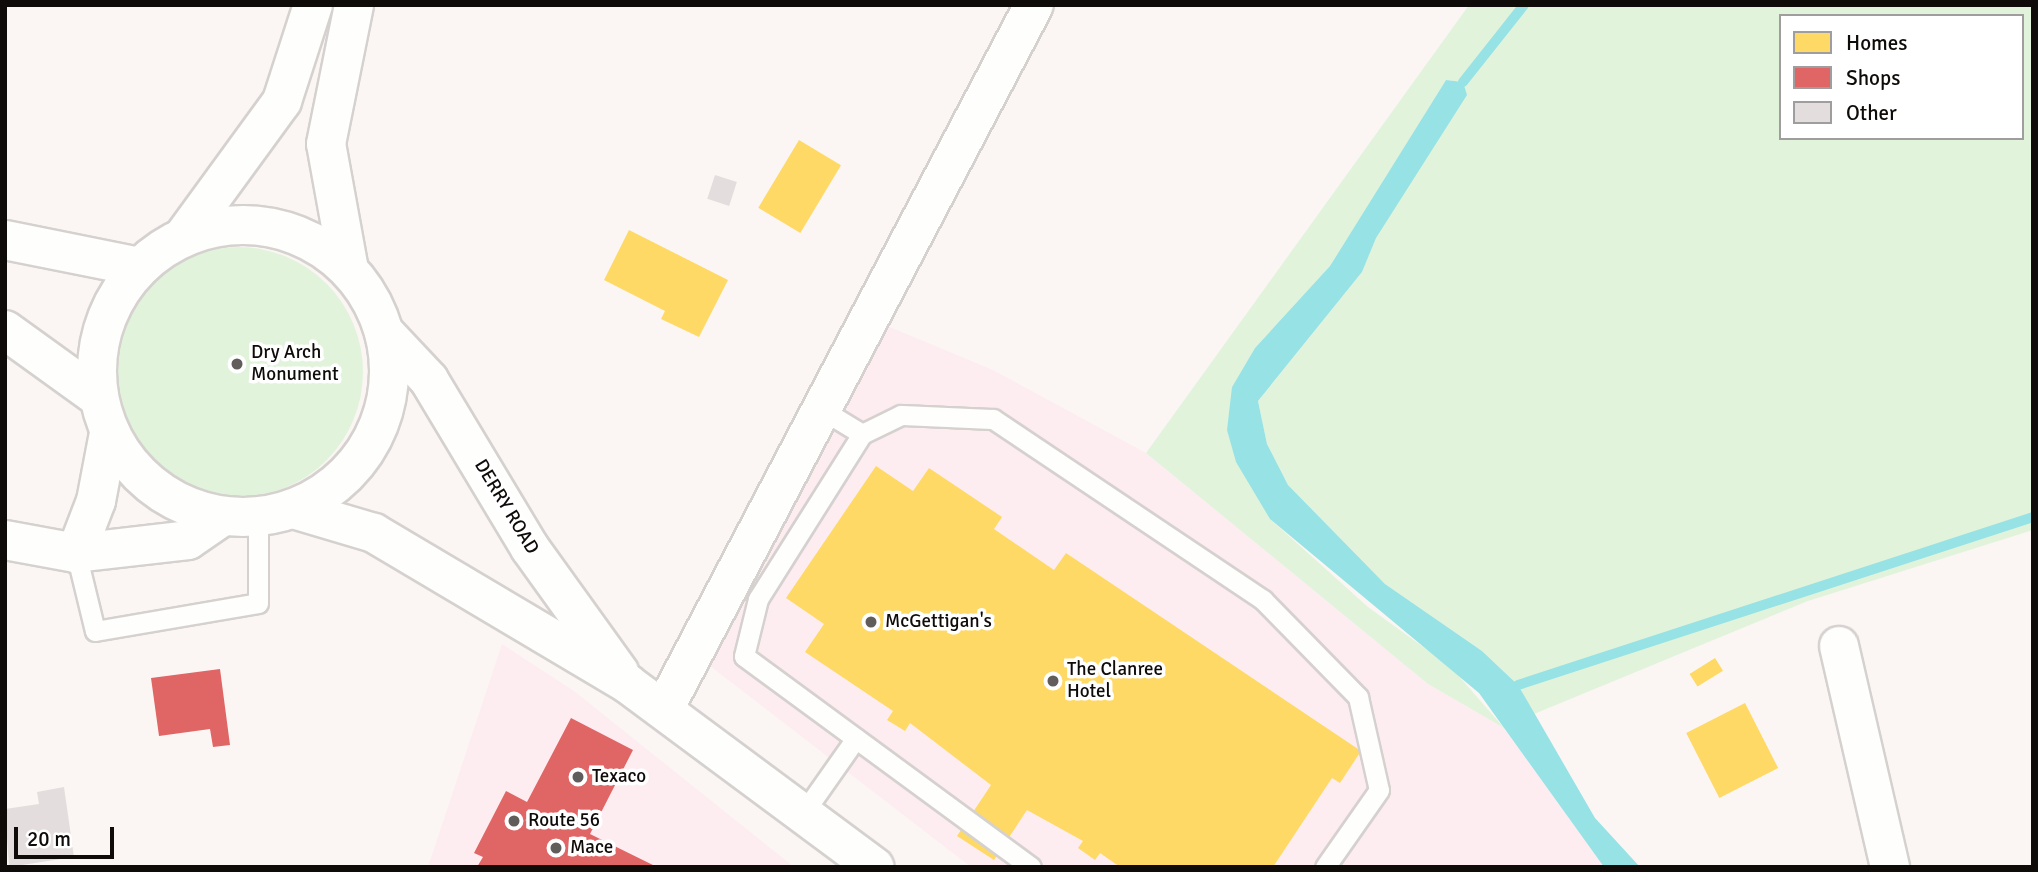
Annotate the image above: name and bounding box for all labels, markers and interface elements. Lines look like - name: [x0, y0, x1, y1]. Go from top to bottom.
- legend: [1779, 14, 2024, 140]
- text: Homes: [1846, 30, 1908, 56]
- text: Shops: [1846, 65, 1900, 91]
- text: Other: [1846, 100, 1897, 126]
- place label: Dry Arch Monument: [251, 342, 339, 386]
- marker: Dry Arch Monument: [229, 356, 245, 372]
- street label: DERRY ROAD: [469, 455, 543, 559]
- place label: McGettigan's: [885, 611, 992, 633]
- marker: McGettigan's: [863, 614, 879, 630]
- place label: The Clanree Hotel: [1067, 659, 1163, 703]
- marker: The Clanree Hotel: [1045, 673, 1061, 689]
- place label: Texaco: [592, 766, 646, 788]
- marker: Texaco: [570, 769, 586, 785]
- place label: Route 56: [528, 810, 600, 832]
- scale bar: [18, 812, 117, 856]
- marker: Route 56: [506, 813, 522, 829]
- text: 20 m: [27, 826, 71, 852]
- place label: Mace: [570, 837, 613, 859]
- marker: Mace: [548, 840, 564, 856]

